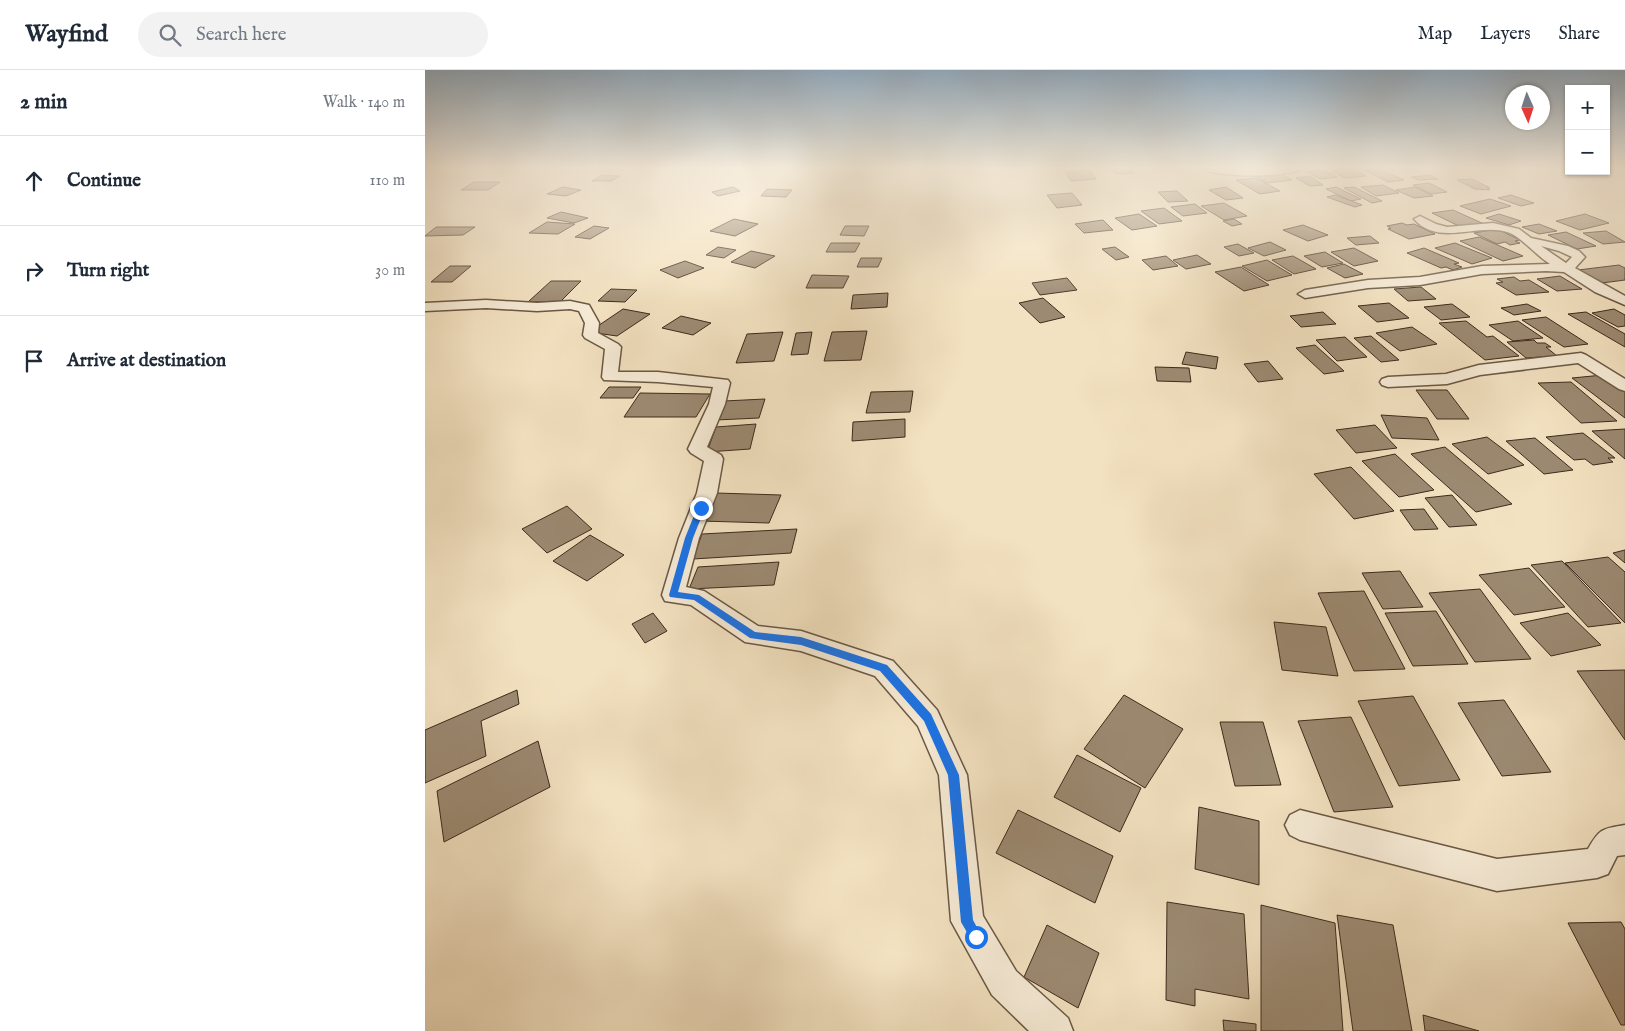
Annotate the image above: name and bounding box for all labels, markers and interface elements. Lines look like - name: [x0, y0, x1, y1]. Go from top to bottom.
- search box: [138, 12, 488, 57]
- text: Wayfind: [25, 19, 108, 50]
- icon: search: [156, 21, 184, 49]
- text: Search here: [196, 23, 286, 47]
- text: Map: [1418, 23, 1452, 46]
- text: Layers: [1480, 23, 1531, 46]
- text: Share: [1559, 23, 1600, 46]
- north arrow: [1505, 85, 1550, 130]
- map controls: [1565, 85, 1610, 175]
- button: +: [1565, 85, 1610, 130]
- text: 2 min: [20, 89, 67, 116]
- text: Walk · 140 m: [323, 93, 405, 113]
- button: −: [1565, 130, 1610, 175]
- icon: ahead: [20, 167, 48, 195]
- text: Continue: [67, 169, 141, 193]
- text: 110 m: [369, 171, 405, 191]
- icon: right: [20, 257, 48, 285]
- text: Turn right: [67, 259, 149, 283]
- text: 30 m: [375, 261, 405, 281]
- icon: arrive: [20, 347, 48, 375]
- text: Arrive at destination: [67, 349, 226, 373]
- route end: [690, 497, 713, 520]
- route start: [965, 926, 988, 949]

